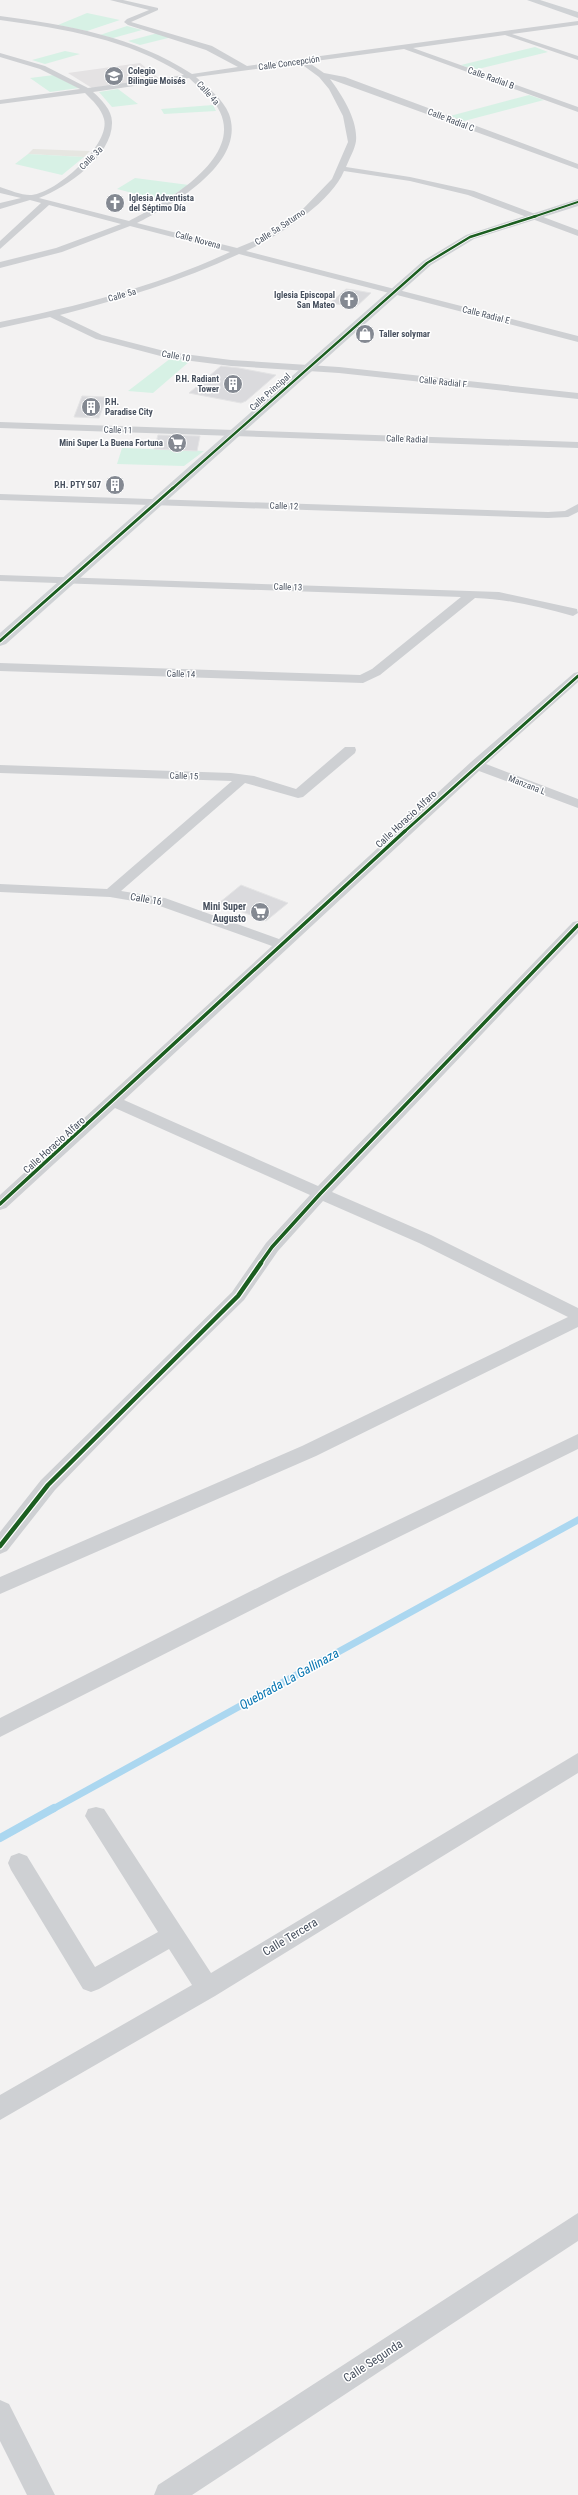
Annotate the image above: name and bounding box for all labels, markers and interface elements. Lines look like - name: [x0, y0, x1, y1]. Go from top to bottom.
- street label: Calle Concepción: [258, 54, 320, 72]
- school or university icon: Colegio Bilingüe Moisés: [103, 65, 125, 87]
- street label: Calle Radial B: [466, 65, 516, 91]
- place label: Colegio Bilingüe Moisés: [128, 66, 186, 86]
- street label: Calle 4a: [195, 79, 221, 107]
- street label: Calle Radial C: [426, 107, 476, 133]
- street label: Calle 3a: [77, 144, 105, 172]
- church icon: Iglesia Adventista del Séptimo Día: [104, 192, 126, 214]
- place label: Iglesia Adventista del Séptimo Día: [129, 193, 194, 213]
- street label: Calle 5a Saturno: [253, 207, 308, 247]
- street label: Calle Novena: [174, 229, 222, 251]
- street label: Calle 5a: [107, 286, 137, 304]
- church icon: Iglesia Episcopal San Mateo: [338, 289, 360, 311]
- place label: Iglesia Episcopal San Mateo: [274, 290, 336, 310]
- street label: Calle Radial E: [461, 304, 511, 326]
- shop icon: Taller solymar: [354, 323, 376, 345]
- place label: Taller solymar: [379, 329, 430, 339]
- street label: Calle 10: [161, 349, 191, 363]
- street label: Calle Principal: [248, 371, 292, 413]
- building icon: P.H. Radiant Tower: [222, 373, 244, 395]
- place label: P.H. Radiant Tower: [175, 374, 219, 394]
- street label: Calle Radial F: [419, 375, 468, 390]
- building icon: P.H. Paradise City: [80, 396, 102, 418]
- place label: P.H. Paradise City: [105, 397, 153, 417]
- street label: Calle 11: [103, 425, 133, 435]
- supermarket icon: Mini Super La Buena Fortuna: [166, 432, 188, 454]
- street label: Calle Radial: [386, 433, 428, 445]
- place label: Mini Super La Buena Fortuna: [59, 438, 163, 448]
- building icon: P.H. PTY 507: [104, 474, 126, 496]
- place label: P.H. PTY 507: [54, 480, 101, 490]
- street label: Calle 12: [269, 501, 299, 512]
- street label: Calle 13: [273, 582, 303, 592]
- street label: Calle 14: [166, 669, 196, 680]
- street label: Calle 15: [169, 771, 199, 782]
- street label: Manzana L: [507, 773, 548, 797]
- street label: Calle Horacio Alfaro: [373, 788, 439, 850]
- street label: Calle 16: [129, 891, 163, 907]
- place label: Mini Super Augusto: [203, 901, 247, 924]
- supermarket icon: Mini Super Augusto: [249, 901, 271, 923]
- street label: Calle Horacio Alfaro: [21, 1114, 87, 1176]
- water label: Quebrada La Gallinaza: [237, 1645, 341, 1713]
- street label: Calle Tercera: [260, 1915, 320, 1959]
- street label: Calle Segunda: [341, 2337, 405, 2385]

